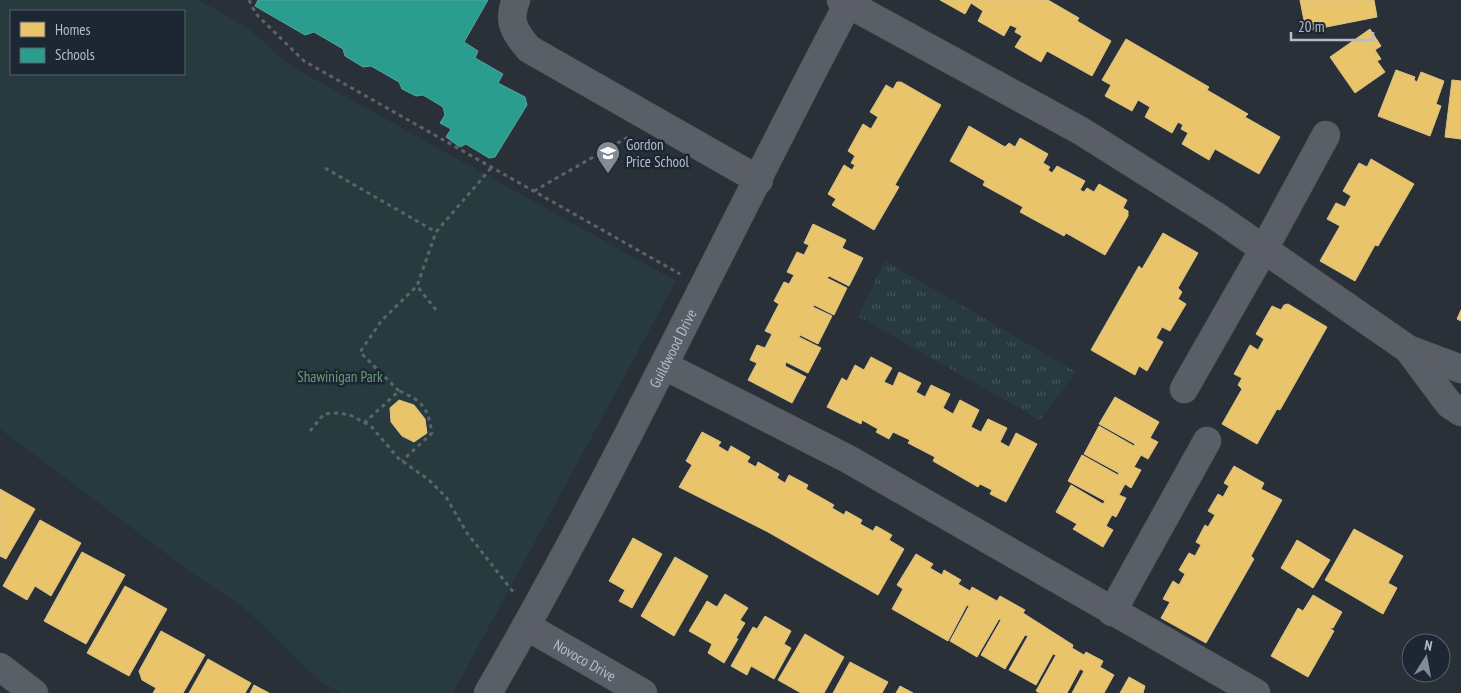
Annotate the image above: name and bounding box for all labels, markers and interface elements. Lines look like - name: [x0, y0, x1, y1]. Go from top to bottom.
- legend: [10, 10, 185, 75]
- scale bar: [1291, 10, 1374, 42]
- text: 20 m: [1298, 17, 1324, 36]
- text: Homes: [55, 20, 91, 39]
- text: Schools: [55, 45, 95, 64]
- place label: Gordon Price School: [626, 135, 690, 171]
- school or university icon: Gordon Price School: [595, 140, 621, 174]
- street label: Guildwood Drive: [644, 306, 700, 391]
- park label: Shawinigan Park: [297, 367, 383, 386]
- north arrow: [1401, 633, 1451, 683]
- street label: Novoco Drive: [550, 634, 620, 685]
- text: N: [1423, 636, 1434, 655]

